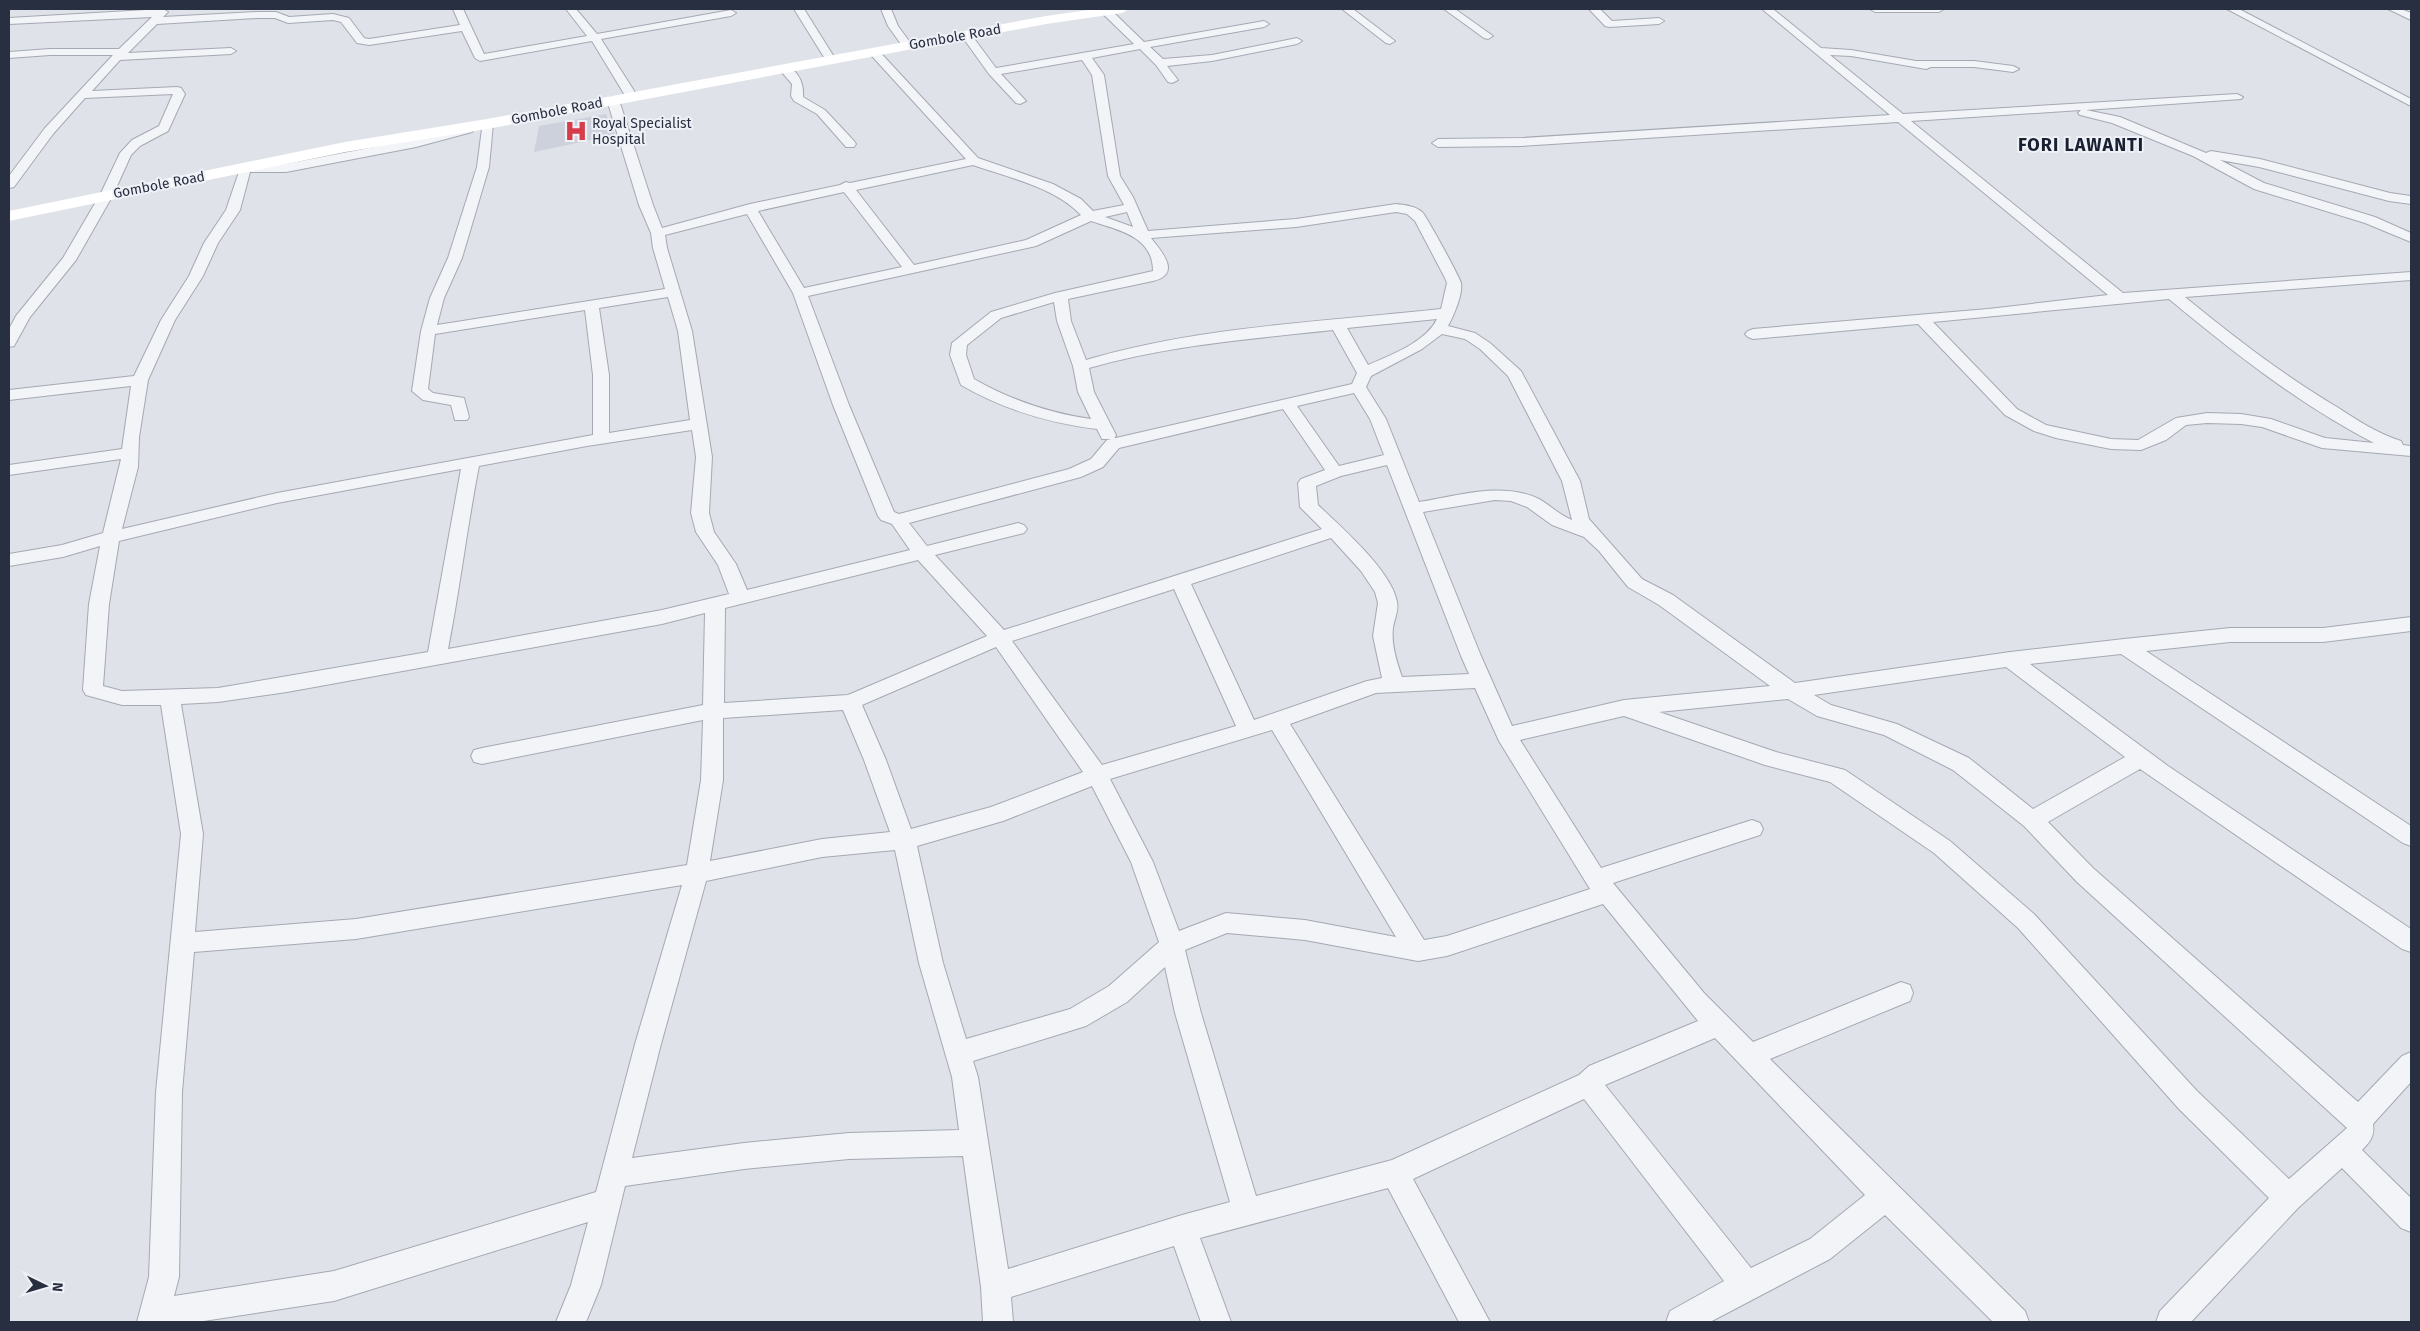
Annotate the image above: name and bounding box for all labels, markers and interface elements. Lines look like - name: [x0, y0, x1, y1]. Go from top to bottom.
- street label: Gombole Road: [908, 21, 1002, 53]
- street label: Gombole Road: [510, 94, 604, 128]
- place label: Royal Specialist Hospital: [592, 115, 693, 148]
- hospital icon: Royal Specialist Hospital: [563, 118, 589, 144]
- district label: FORI LAWANTI: [2018, 134, 2144, 156]
- street label: Gombole Road: [112, 168, 206, 202]
- north arrow: [20, 1261, 70, 1311]
- text: N: [49, 1282, 66, 1292]

